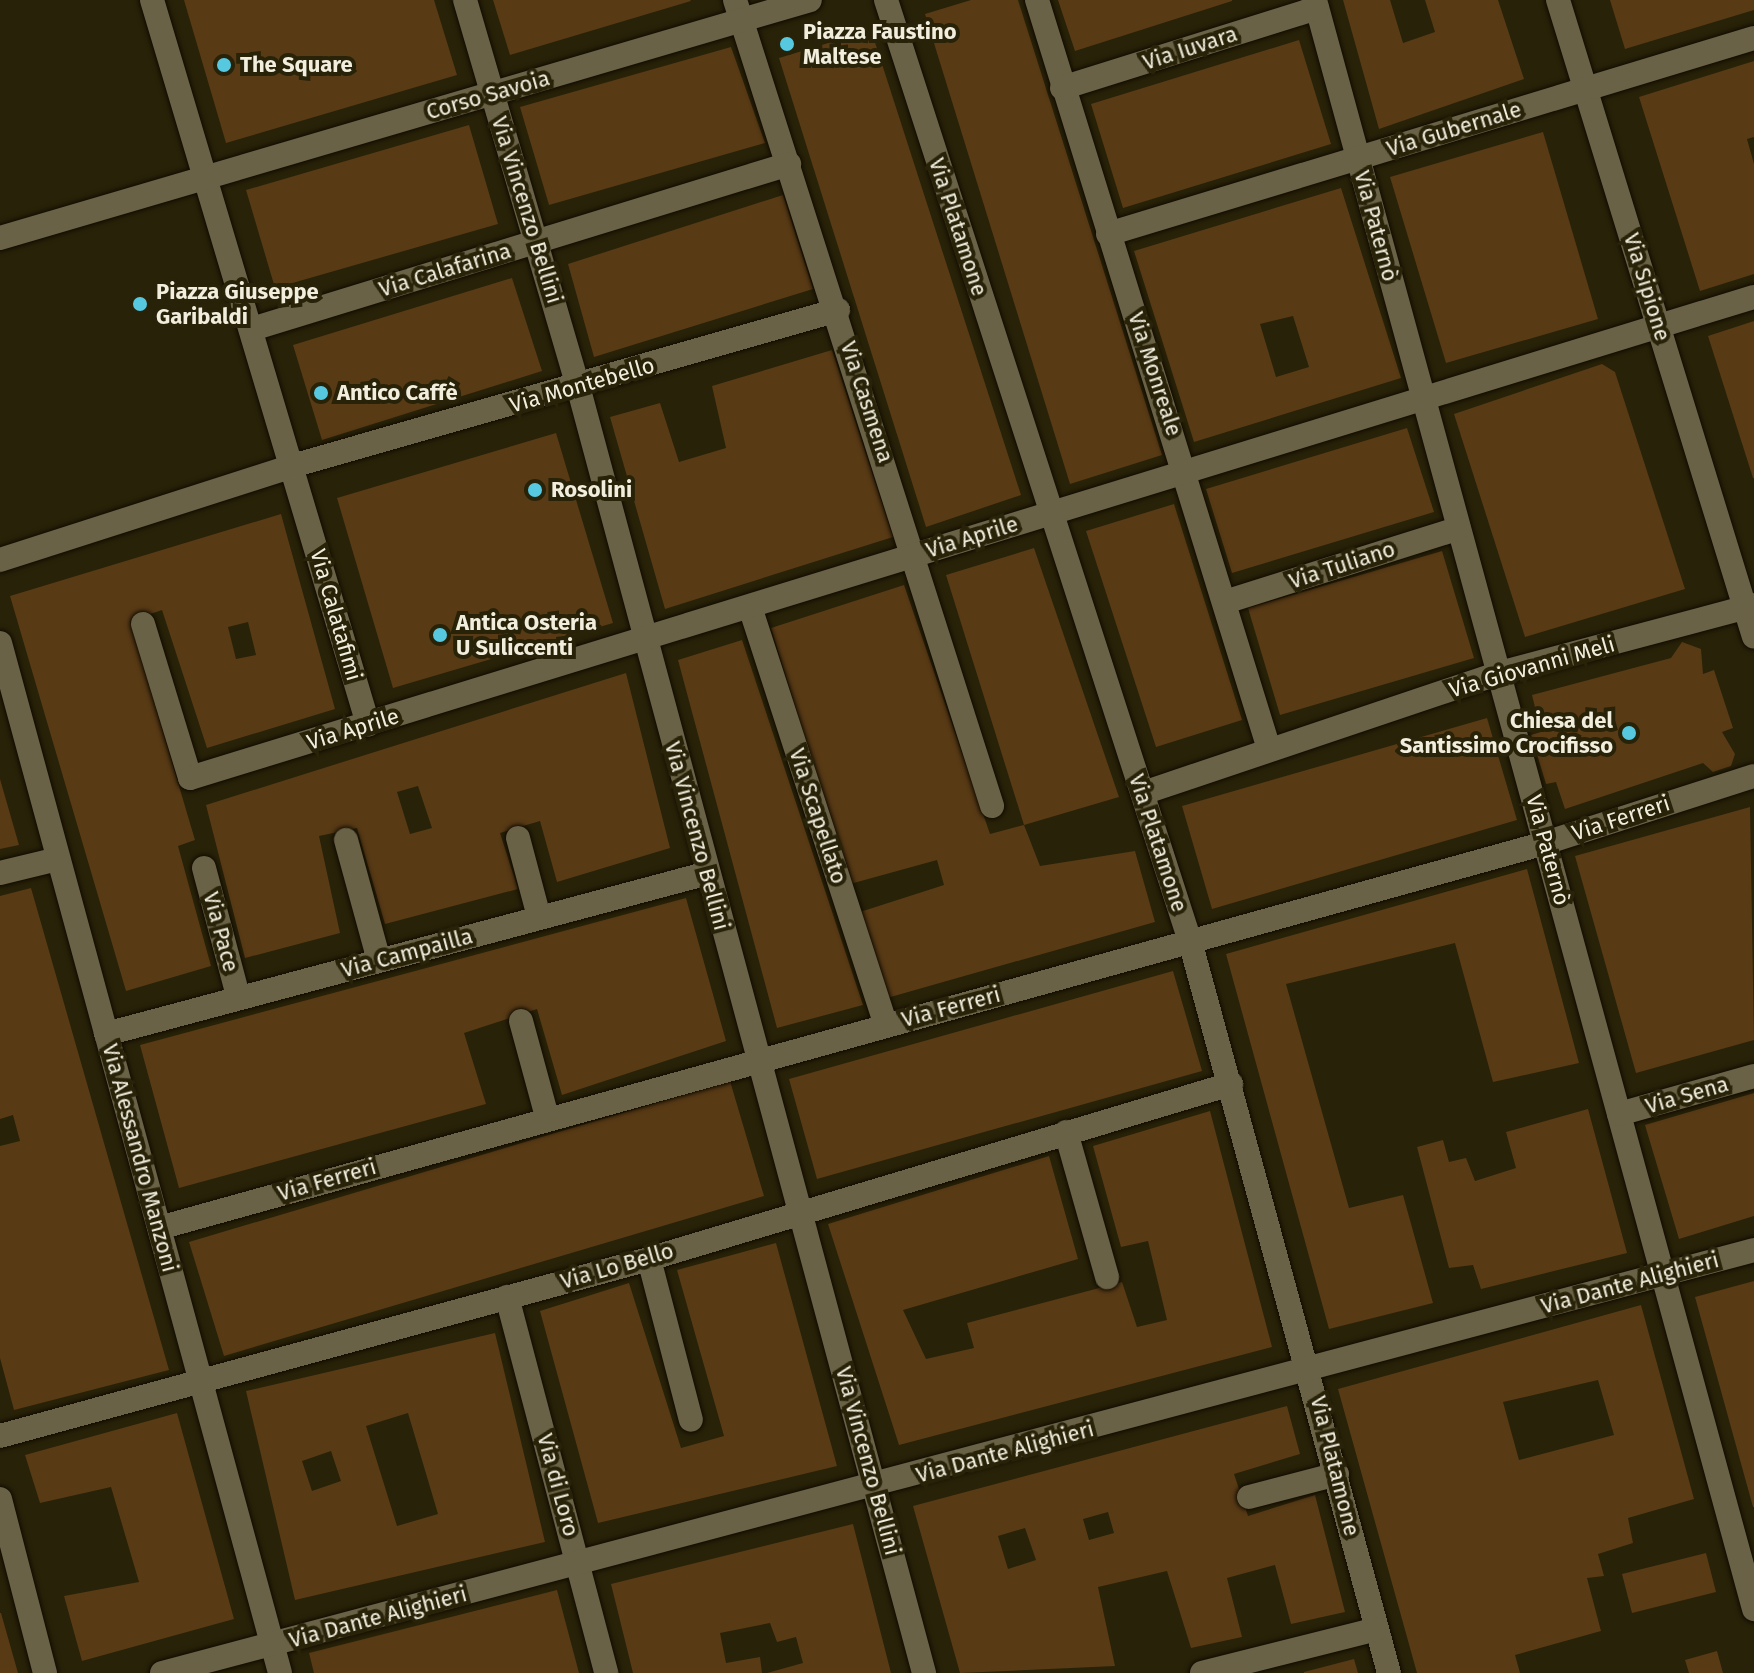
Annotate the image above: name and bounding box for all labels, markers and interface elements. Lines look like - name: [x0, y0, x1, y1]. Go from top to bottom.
- place label: Piazza Faustino Maltese: [803, 18, 956, 70]
- street label: Via Iuvara: [1139, 20, 1241, 76]
- marker: Piazza Faustino Maltese: [778, 35, 796, 53]
- place label: The Square: [240, 52, 353, 78]
- marker: The Square: [215, 56, 233, 74]
- street label: Corso Savoia: [423, 65, 553, 125]
- street label: Via Gubernale: [1383, 96, 1525, 162]
- street label: Via Vincenzo Bellini: [486, 113, 568, 307]
- street label: Via Platamone: [923, 155, 993, 299]
- street label: Via Paternò: [1349, 168, 1403, 284]
- street label: Via Sipione: [1618, 230, 1676, 344]
- street label: Via Calafarina: [376, 237, 514, 303]
- place label: Piazza Giuseppe Garibaldi: [156, 278, 319, 330]
- marker: Piazza Giuseppe Garibaldi: [131, 295, 149, 313]
- street label: Via Monreale: [1123, 309, 1187, 439]
- street label: Via Casmena: [835, 338, 899, 466]
- street label: Via Montebello: [507, 352, 657, 418]
- place label: Antico Caffè: [337, 380, 458, 406]
- marker: Antico Caffè: [312, 384, 330, 402]
- place label: Rosolini: [551, 477, 632, 503]
- marker: Rosolini: [526, 481, 544, 499]
- street label: Via Aprile: [923, 510, 1021, 564]
- street label: Via Tuliano: [1286, 535, 1398, 595]
- street label: Via Calatafimi: [305, 546, 367, 684]
- place label: Antica Osteria U Suliccenti: [456, 609, 597, 660]
- marker: Antica Osteria U Suliccenti: [431, 626, 449, 644]
- street label: Via Giovanni Meli: [1446, 631, 1618, 703]
- street label: Via Aprile: [304, 702, 402, 756]
- place label: Chiesa del Santissimo Crocifisso: [1400, 707, 1613, 758]
- marker: Chiesa del Santissimo Crocifisso: [1620, 724, 1638, 742]
- street label: Via Vincenzo Bellini: [659, 739, 735, 933]
- street label: Via Scapellato: [784, 745, 852, 887]
- street label: Via Platamone: [1123, 771, 1193, 915]
- street label: Via Ferreri: [1569, 790, 1673, 846]
- street label: Via Paternò: [1521, 792, 1575, 908]
- street label: Via Pace: [198, 889, 244, 975]
- street label: Via Campailla: [338, 923, 476, 983]
- street label: Via Ferreri: [899, 981, 1003, 1033]
- street label: Via Alessandro Manzoni: [97, 1041, 183, 1275]
- street label: Via Sena: [1642, 1071, 1732, 1119]
- street label: Via Ferreri: [275, 1153, 379, 1207]
- street label: Via Lo Bello: [557, 1237, 677, 1295]
- street label: Via Dante Alighieri: [1538, 1247, 1722, 1319]
- street label: Via Vincenzo Bellini: [830, 1364, 906, 1558]
- street label: Via Platamone: [1305, 1393, 1365, 1539]
- street label: Via Dante Alighieri: [913, 1416, 1097, 1488]
- street label: Via di Loro: [532, 1431, 584, 1539]
- street label: Via Dante Alighieri: [286, 1581, 470, 1653]

